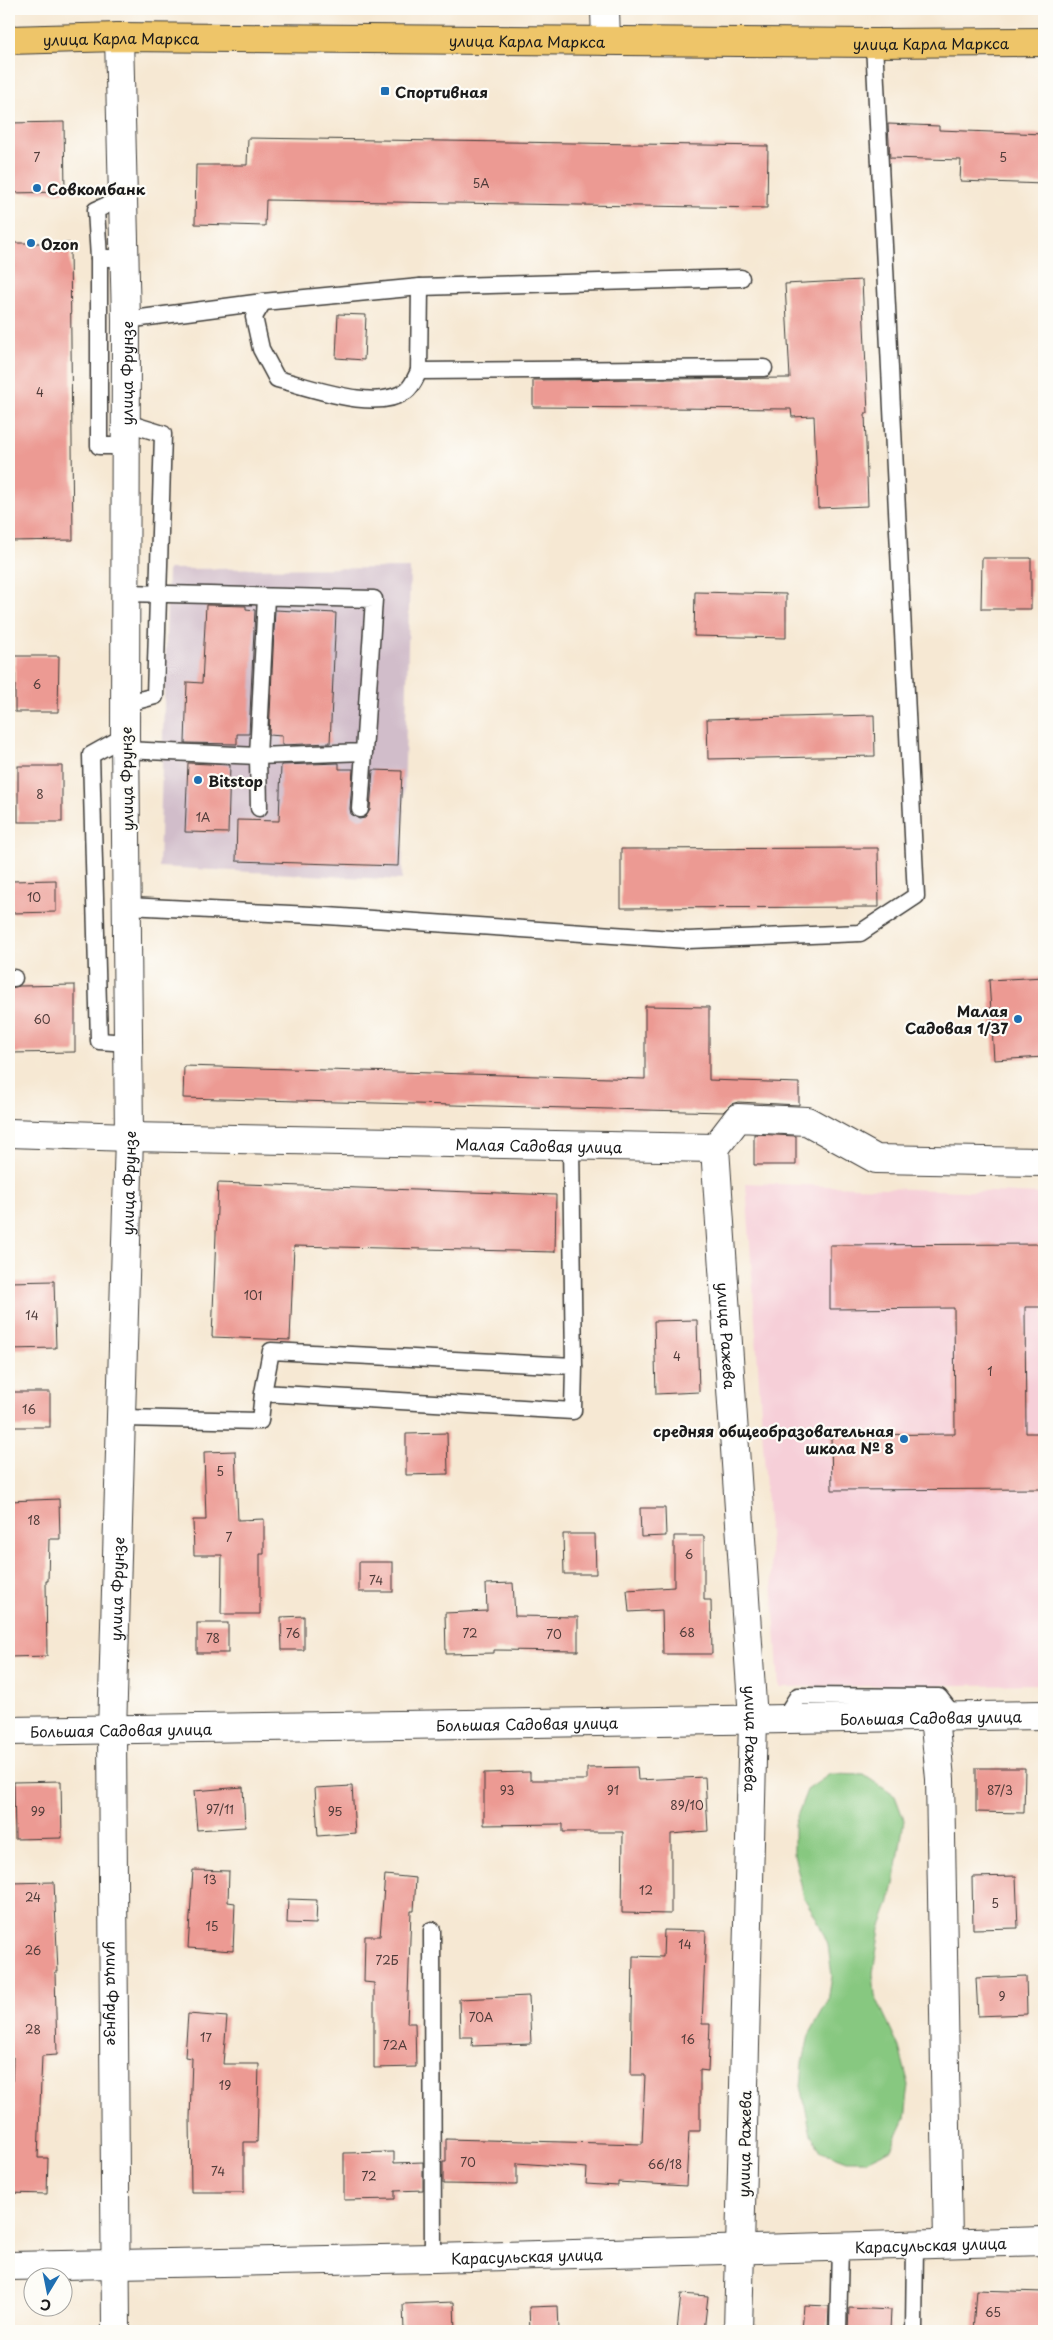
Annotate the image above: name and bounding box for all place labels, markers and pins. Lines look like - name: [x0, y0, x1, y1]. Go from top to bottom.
- place label: Спортивная: [395, 80, 488, 103]
- marker: Спортивная: [379, 85, 391, 97]
- place label: Совкомбанк: [47, 177, 146, 200]
- marker: Совкомбанк: [31, 182, 43, 194]
- place label: Ozon: [41, 232, 79, 255]
- marker: Ozon: [25, 237, 37, 249]
- place label: Bitstop: [208, 769, 263, 792]
- marker: Bitstop: [192, 774, 204, 786]
- place label: Малая Садовая 1/37: [905, 999, 1008, 1039]
- marker: Малая Садовая 1/37: [1012, 1013, 1024, 1025]
- place label: средняя общеобразовательная школа № 8: [653, 1419, 894, 1459]
- marker: средняя общеобразовательная школа № 8: [898, 1433, 910, 1445]

